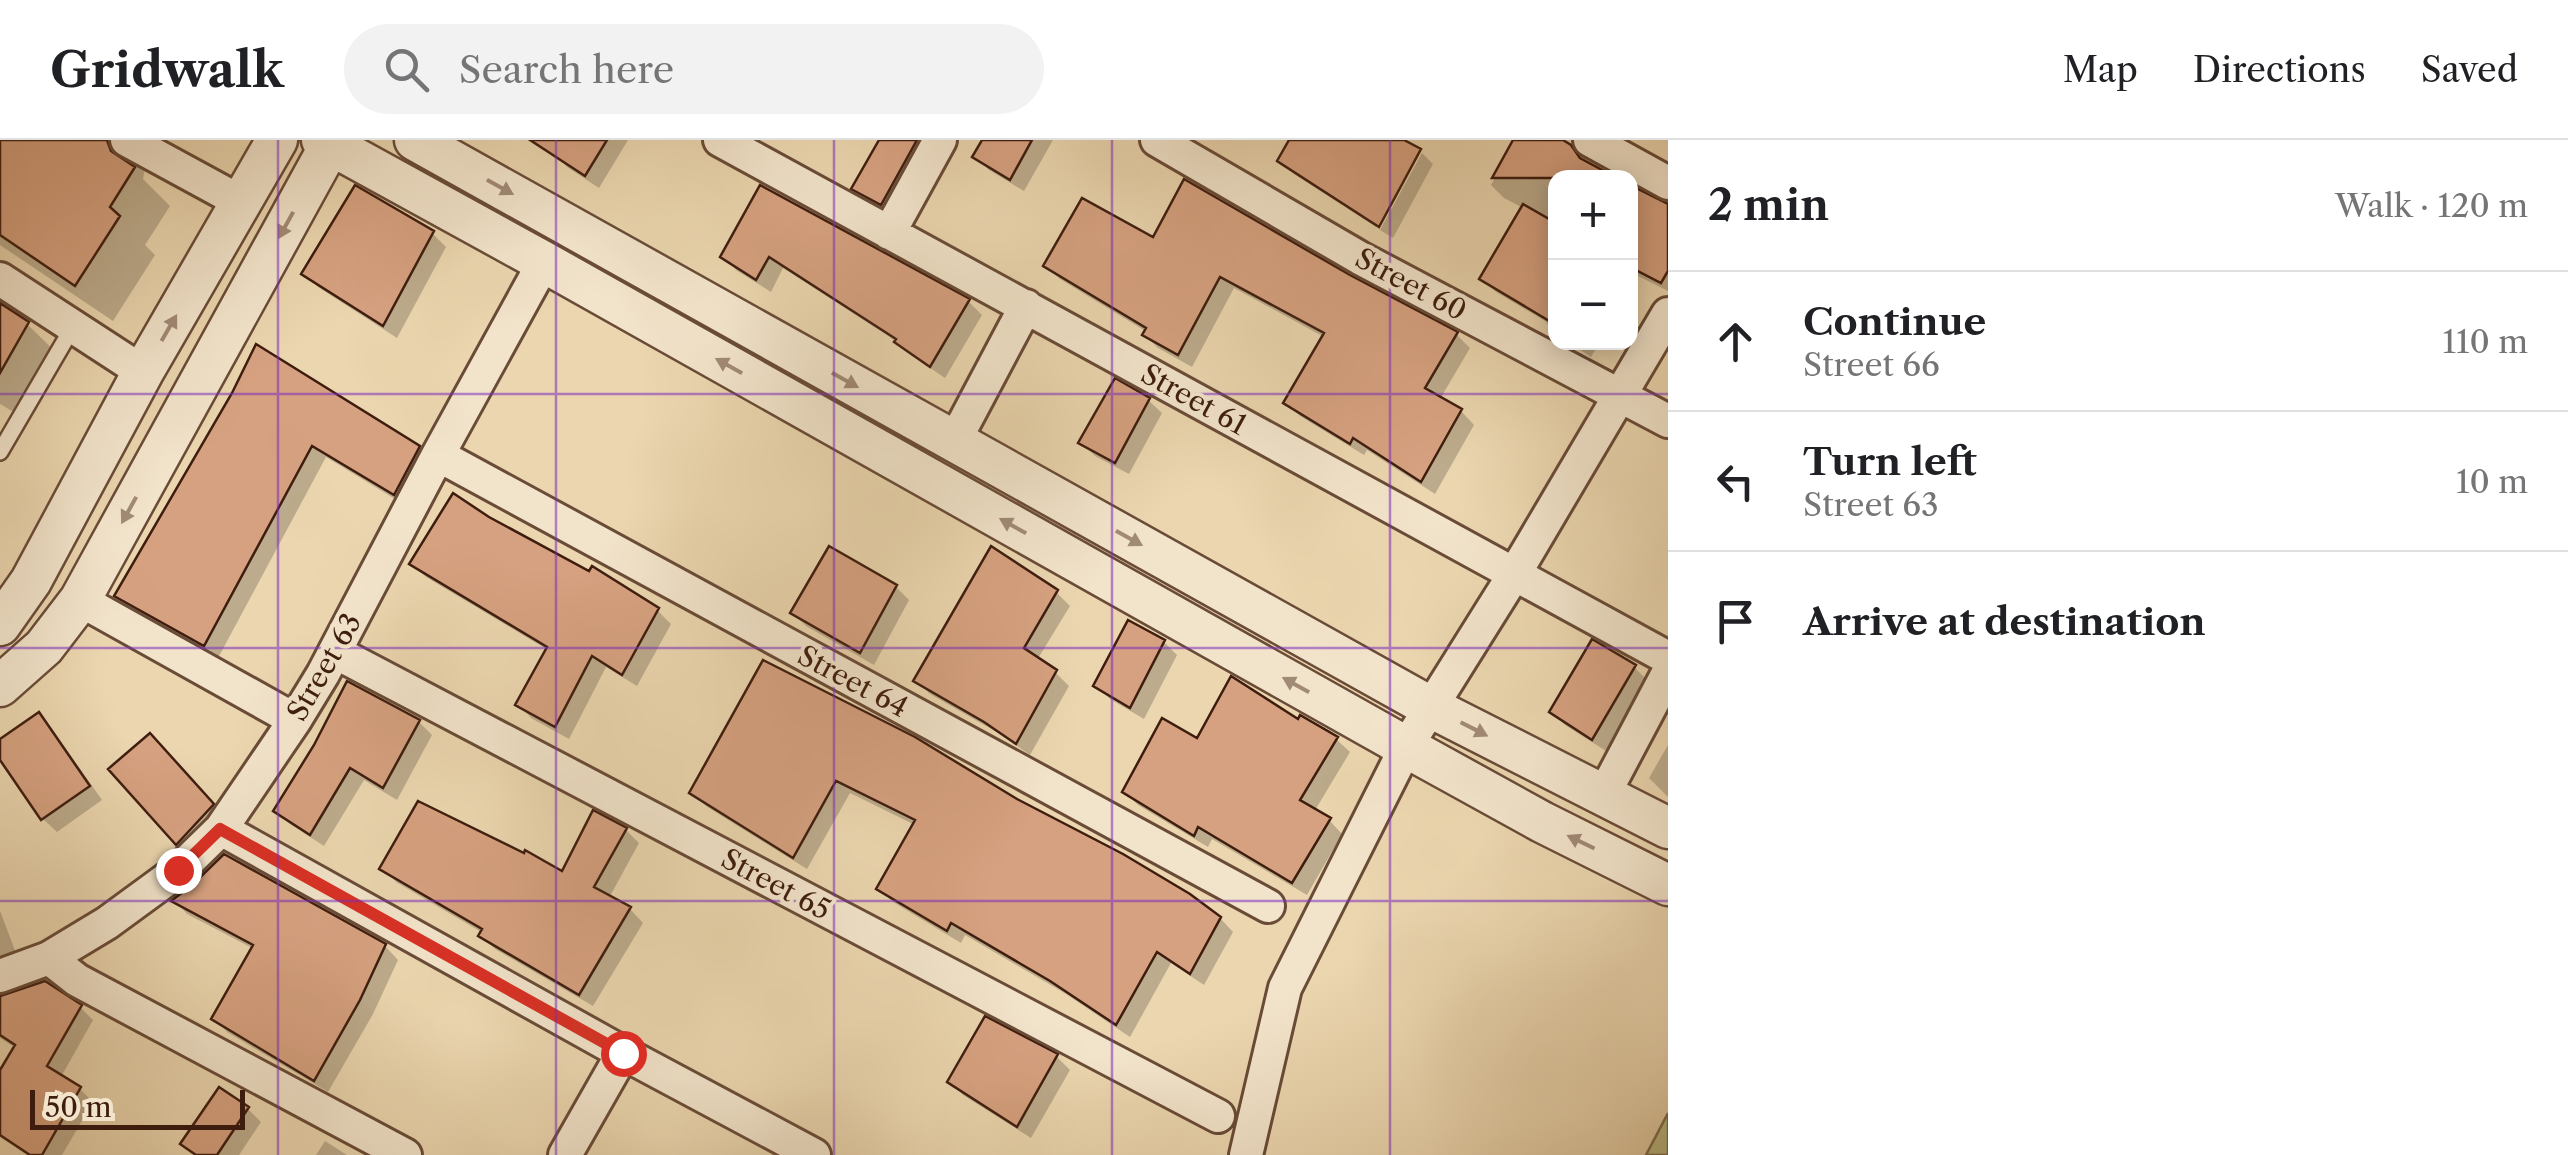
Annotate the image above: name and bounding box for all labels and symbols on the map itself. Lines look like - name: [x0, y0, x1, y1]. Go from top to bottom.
- one-way arrow: [486, 178, 514, 196]
- one-way arrow: [278, 211, 295, 240]
- street label: Street 60: [1350, 241, 1472, 327]
- one-way arrow: [160, 313, 177, 342]
- street label: Street 61: [1135, 356, 1253, 442]
- one-way arrow: [715, 358, 744, 375]
- one-way arrow: [831, 371, 860, 388]
- one-way arrow: [121, 496, 139, 524]
- one-way arrow: [998, 517, 1027, 534]
- one-way arrow: [1115, 529, 1143, 547]
- street label: Street 63: [280, 607, 368, 727]
- street label: Street 64: [792, 638, 914, 724]
- one-way arrow: [1282, 677, 1310, 695]
- one-way arrow: [1460, 721, 1489, 738]
- one-way arrow: [1566, 833, 1595, 850]
- street label: Street 65: [716, 841, 836, 927]
- route end: [156, 848, 202, 894]
- route start: [601, 1031, 647, 1077]
- scale bar: [30, 1085, 245, 1130]

